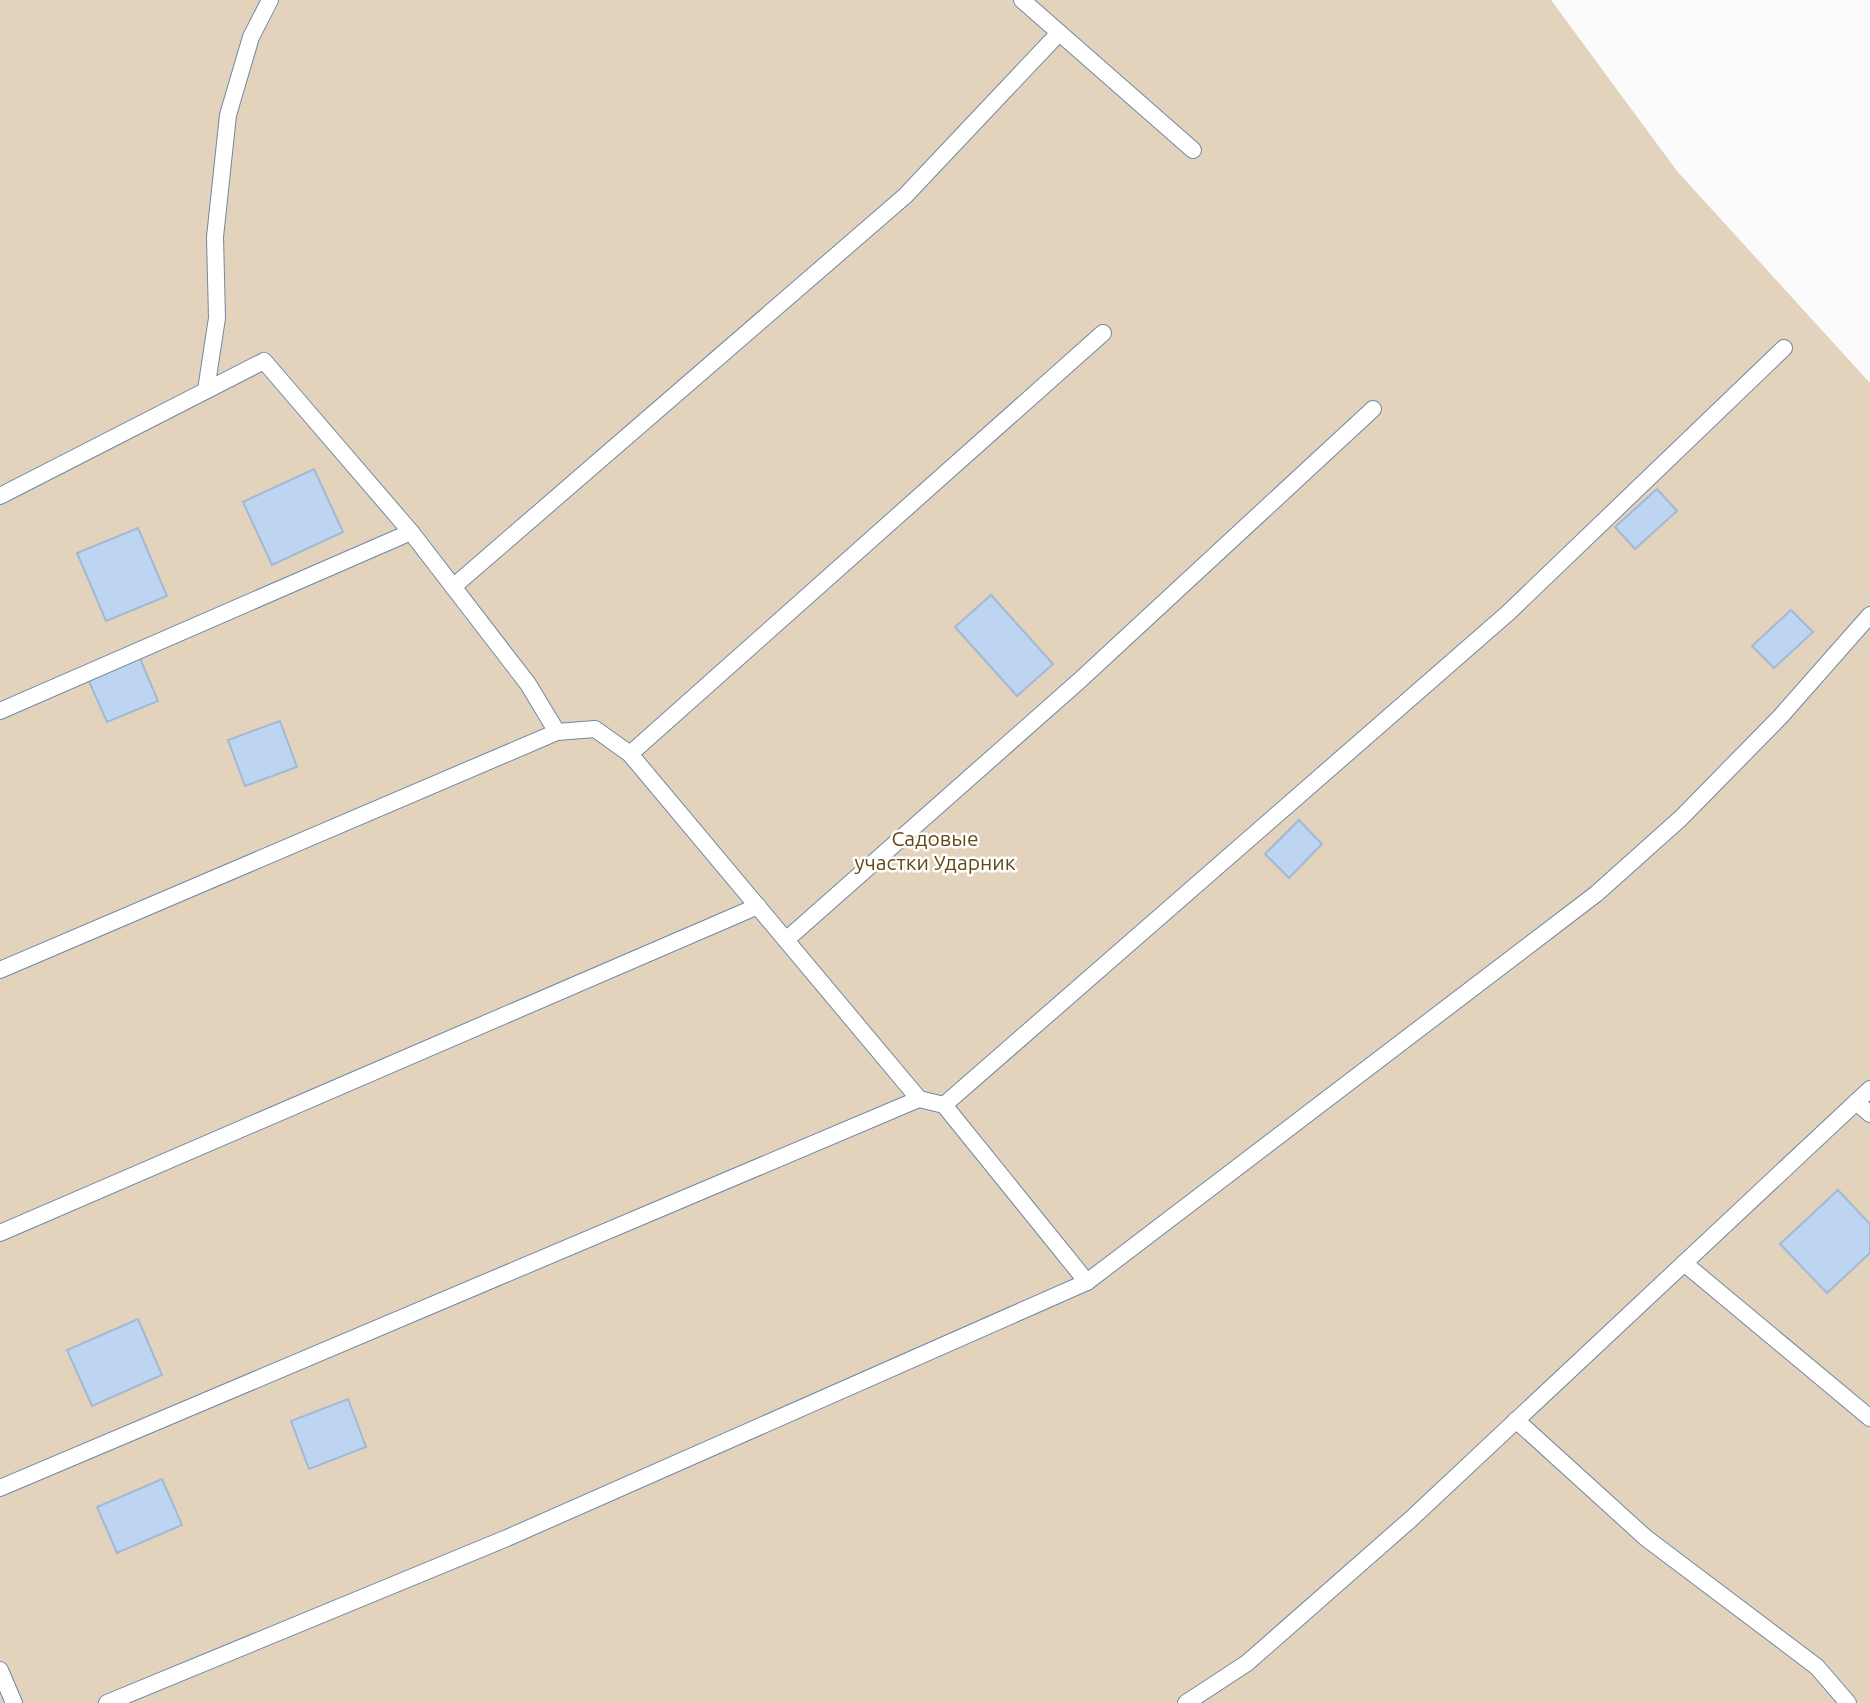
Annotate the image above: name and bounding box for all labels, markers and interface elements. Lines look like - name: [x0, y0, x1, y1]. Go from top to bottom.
- park label: Садовые участки Ударник: [855, 826, 1016, 874]

